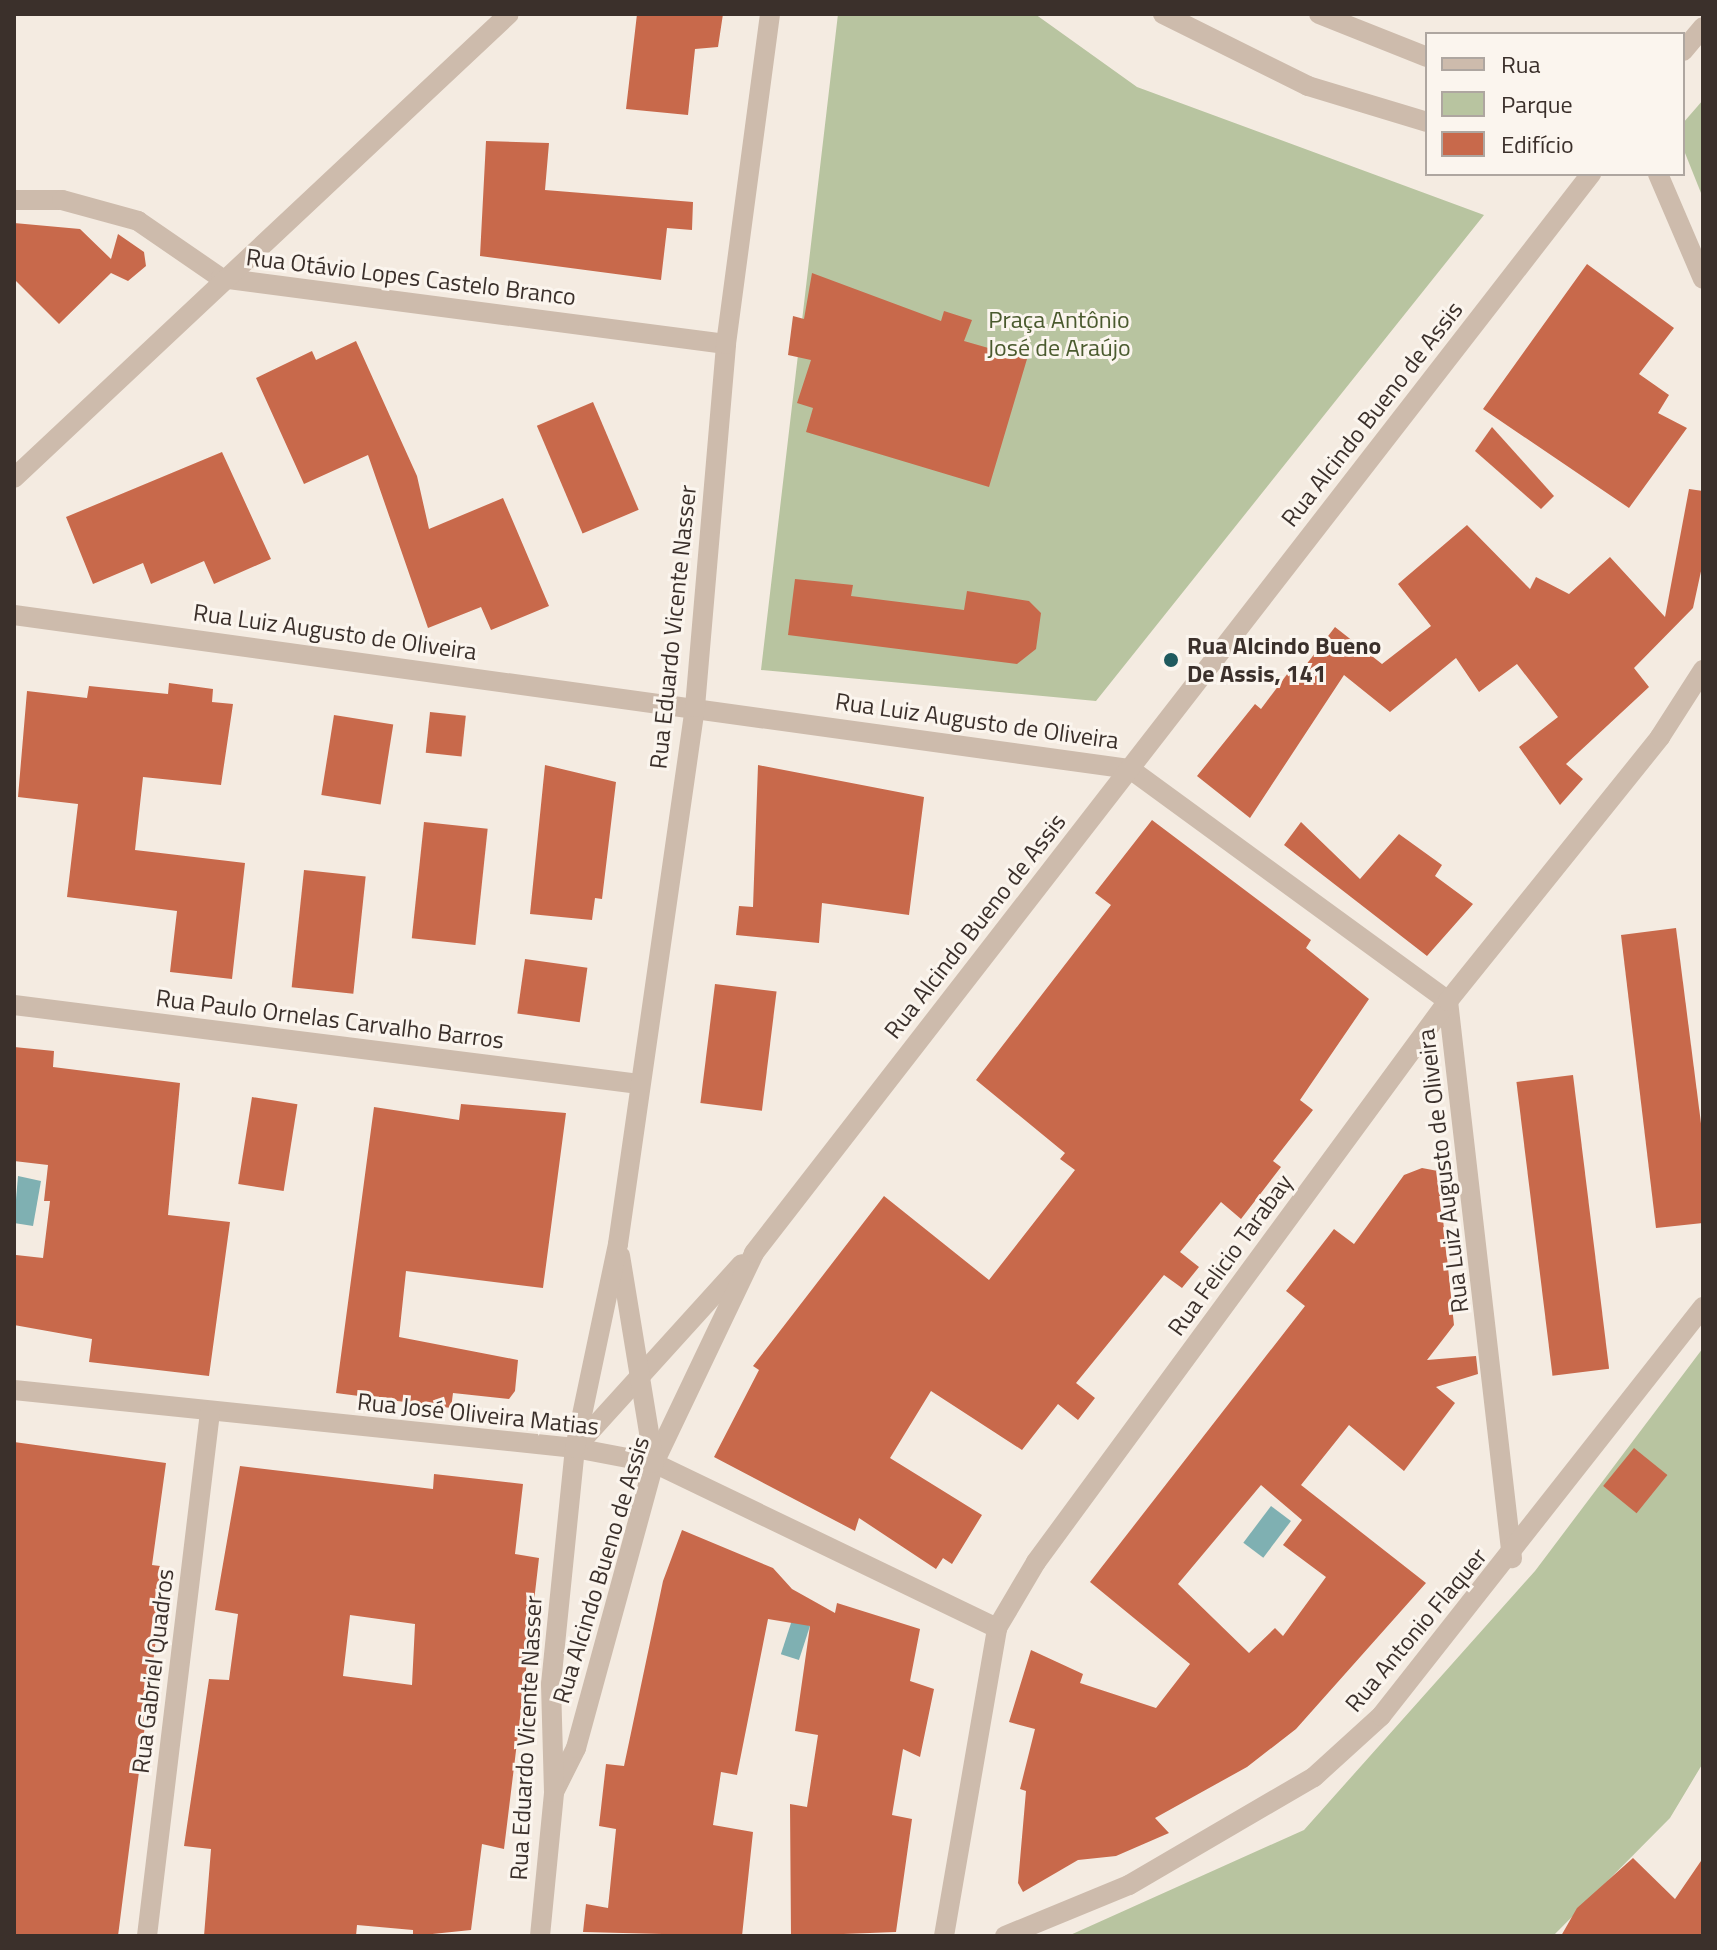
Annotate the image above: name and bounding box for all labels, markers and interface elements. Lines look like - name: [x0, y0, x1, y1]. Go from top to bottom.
- legend: [1425, 32, 1685, 176]
- text: Rua: [1501, 46, 1540, 82]
- text: Parque: [1501, 86, 1573, 122]
- text: Edifício: [1501, 126, 1574, 162]
- street label: Rua Otávio Lopes Castelo Branco: [244, 242, 578, 312]
- street label: Rua Alcindo Bueno de Assis: [1275, 296, 1469, 532]
- park label: Praça Antônio José de Araújo: [987, 306, 1131, 362]
- street label: Rua Eduardo Vicente Nasser: [644, 484, 702, 770]
- street label: Rua Luiz Augusto de Oliveira: [192, 598, 478, 666]
- place label: Rua Alcindo Bueno De Assis, 141: [1187, 632, 1381, 688]
- marker: Rua Alcindo Bueno De Assis, 141: [1162, 651, 1180, 669]
- street label: Rua Luiz Augusto de Oliveira: [834, 687, 1120, 755]
- street label: Rua Alcindo Bueno de Assis: [878, 808, 1072, 1044]
- street label: Rua Paulo Ornelas Carvalho Barros: [154, 983, 506, 1055]
- street label: Rua Luiz Augusto de Oliveira: [1411, 1027, 1475, 1315]
- street label: Rua Felicio Tarabay: [1162, 1169, 1298, 1341]
- street label: Rua José Oliveira Matias: [356, 1387, 600, 1441]
- street label: Rua Alcindo Bueno de Assis: [547, 1433, 655, 1707]
- street label: Rua Antonio Flaquer: [1339, 1542, 1493, 1718]
- street label: Rua Gabriel Quadros: [126, 1567, 180, 1775]
- street label: Rua Eduardo Vicente Nasser: [504, 1595, 548, 1881]

